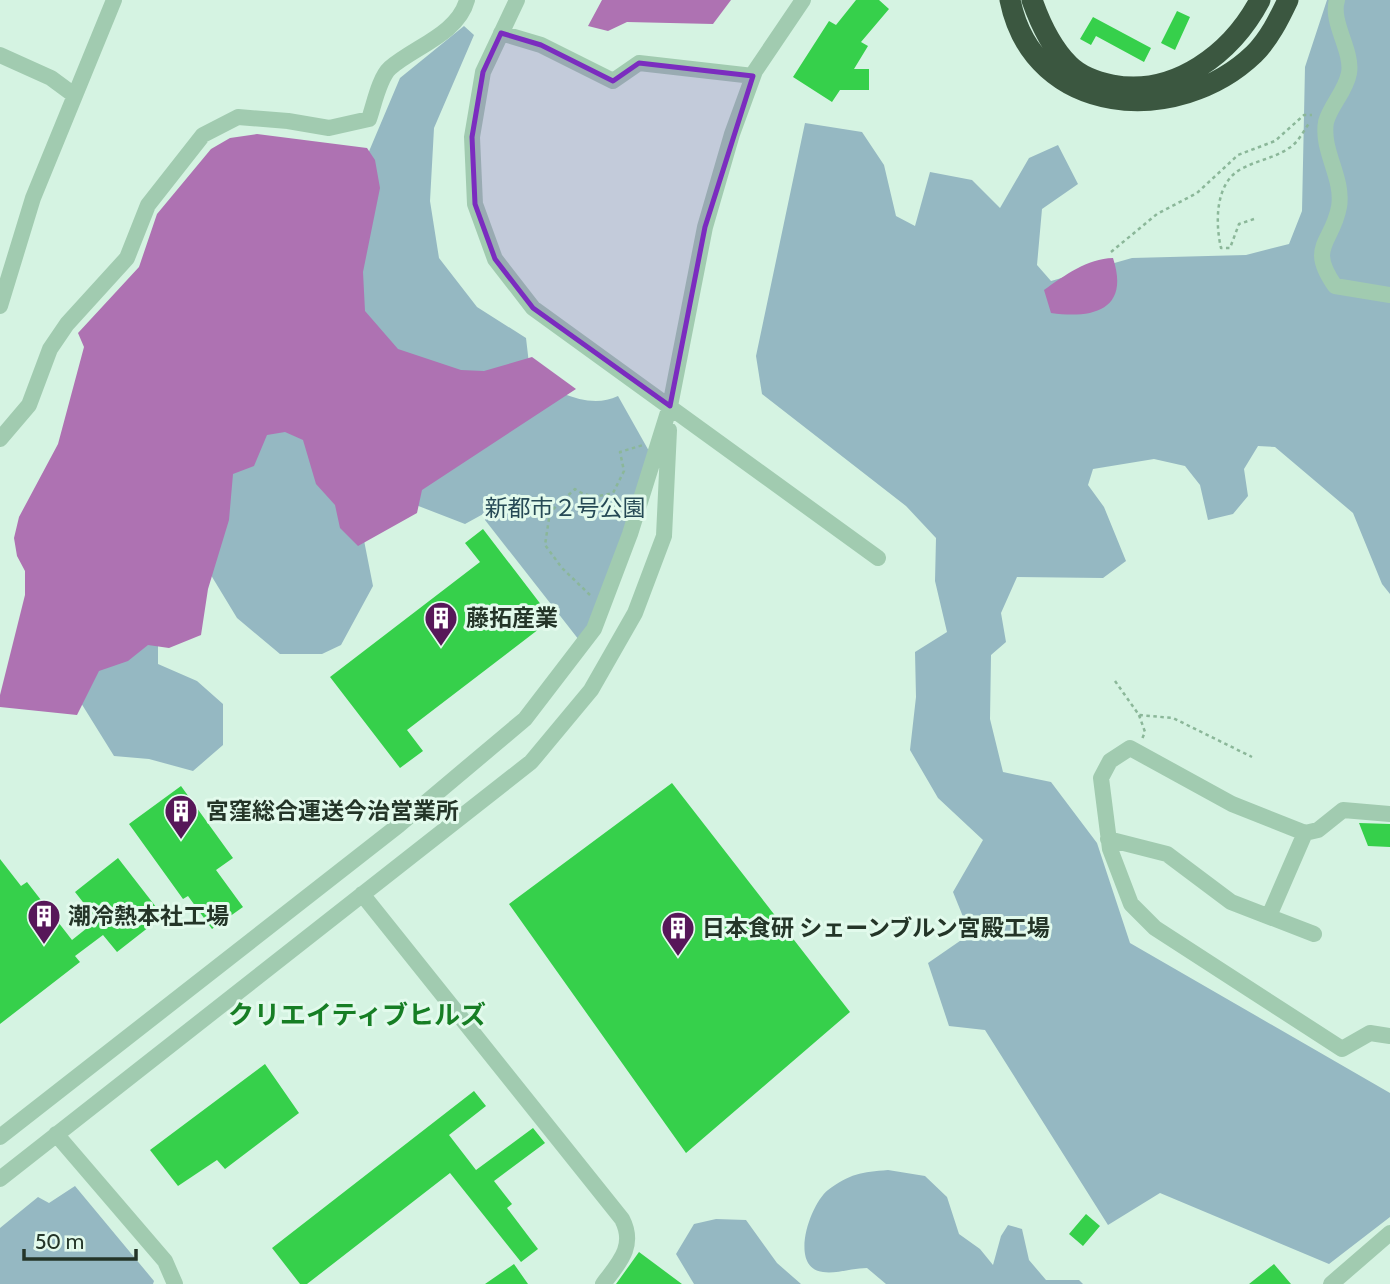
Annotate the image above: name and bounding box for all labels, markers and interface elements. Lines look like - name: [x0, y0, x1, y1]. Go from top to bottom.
- park label: 新都市２号公園: [485, 494, 646, 522]
- building icon: 藤拓産業: [422, 599, 460, 648]
- place label: 藤拓産業: [466, 604, 558, 632]
- building icon: 宮窪総合運送今治営業所: [162, 792, 200, 841]
- place label: 宮窪総合運送今治営業所: [206, 797, 459, 825]
- building icon: 潮冷熱本社工場: [25, 897, 63, 946]
- place label: 潮冷熱本社工場: [68, 902, 229, 930]
- building icon: 日本食研 シェーンブルン宮殿工場: [659, 909, 697, 958]
- place label: 日本食研 シェーンブルン宮殿工場: [702, 914, 1050, 942]
- district label: クリエイティブヒルズ: [228, 999, 486, 1031]
- scale bar: [24, 1218, 136, 1262]
- text: 50 m: [35, 1229, 84, 1254]

